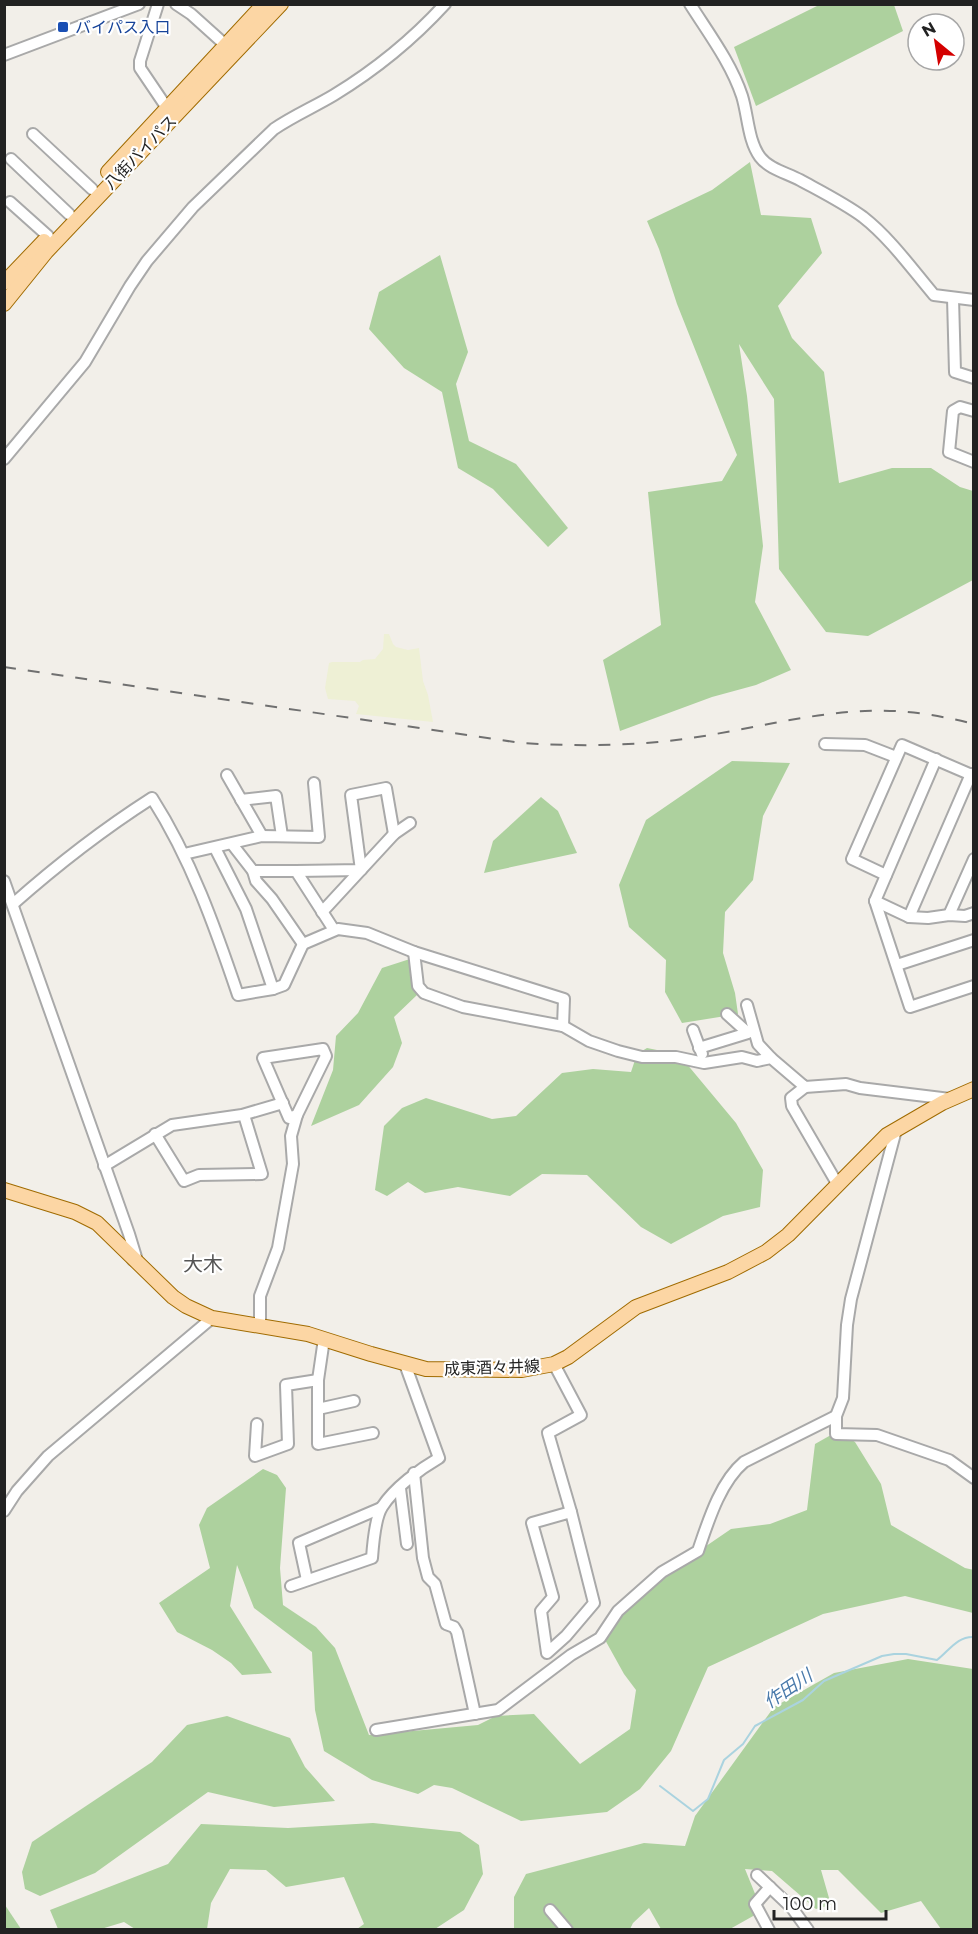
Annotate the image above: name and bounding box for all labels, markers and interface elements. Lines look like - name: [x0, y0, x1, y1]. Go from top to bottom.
- north arrow: [906, 12, 966, 72]
- place label: バイパス入口: [75, 18, 171, 37]
- text: N: [918, 18, 939, 41]
- marker: バイパス入口: [56, 20, 70, 34]
- street label: 八街バイパス: [100, 111, 180, 193]
- district label: 大木: [183, 1252, 223, 1276]
- street label: 成東酒々井線: [444, 1356, 540, 1379]
- water label: 作田川: [759, 1664, 818, 1713]
- scale bar: [774, 1883, 886, 1921]
- text: 100 m: [783, 1893, 837, 1915]

